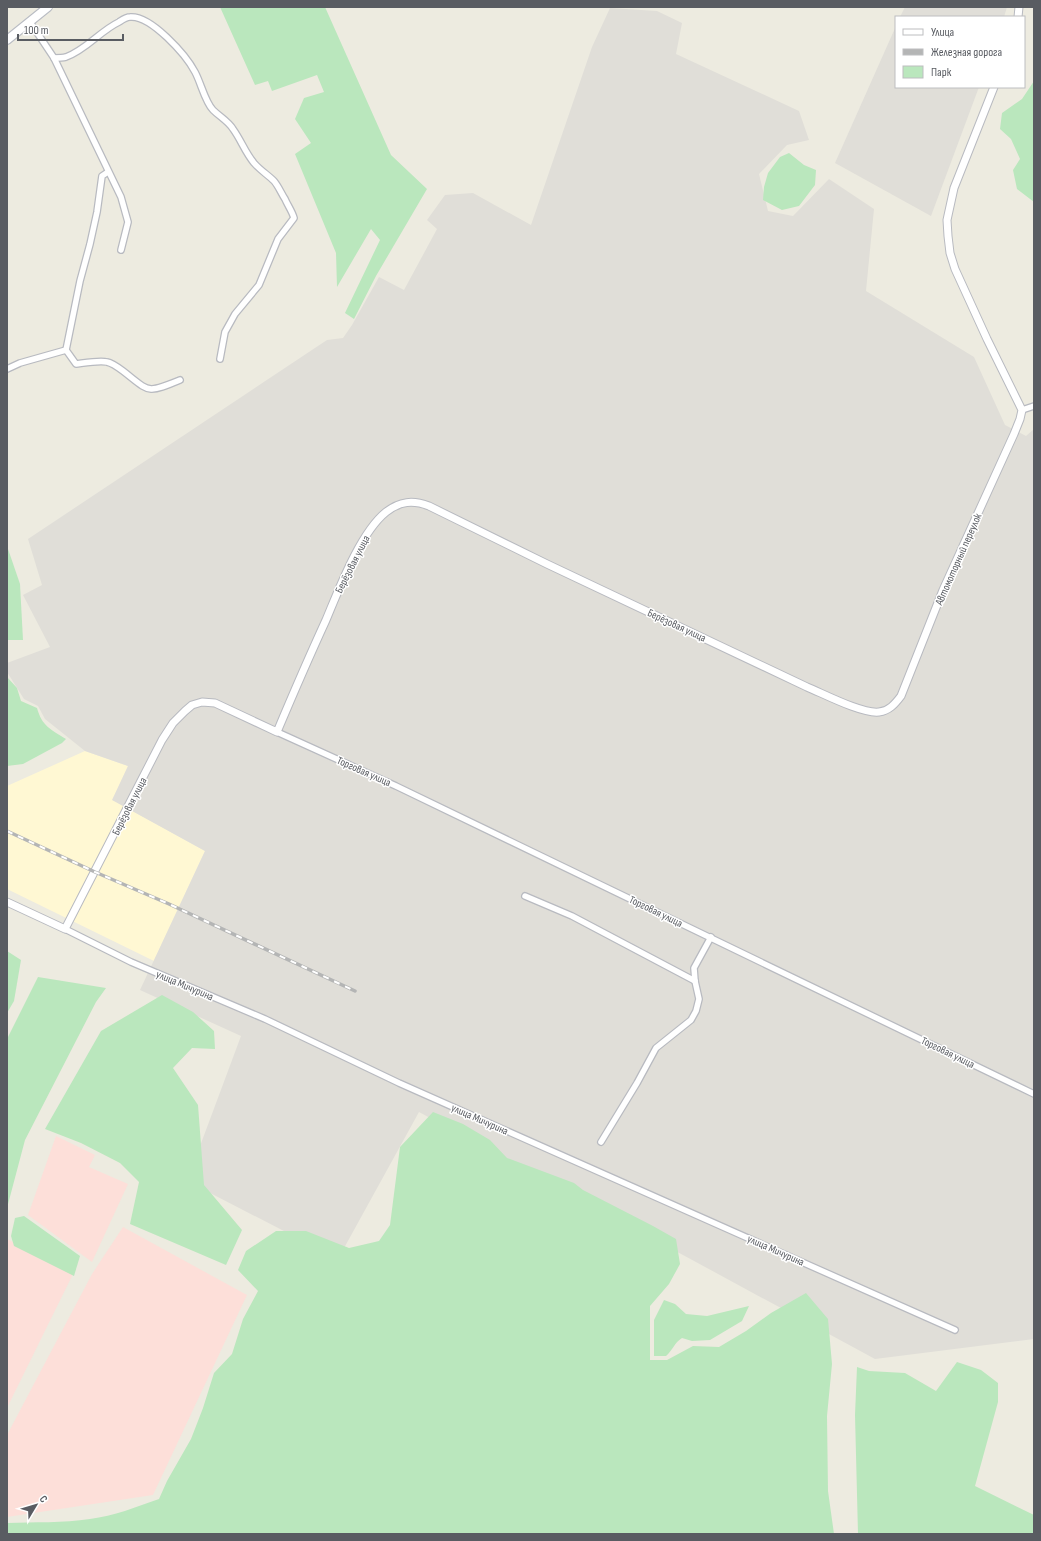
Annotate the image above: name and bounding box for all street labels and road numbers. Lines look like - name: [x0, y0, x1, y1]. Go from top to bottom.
- street label: Автомоторный переулок: [932, 511, 985, 608]
- street label: Берёзовая улица: [332, 533, 373, 595]
- street label: Берёзовая улица: [645, 606, 708, 645]
- street label: Торговая улица: [335, 754, 393, 789]
- street label: Берёзовая улица: [109, 775, 150, 837]
- street label: Торговая улица: [627, 893, 685, 930]
- street label: улица Мичурина: [154, 968, 215, 1003]
- street label: Торговая улица: [919, 1034, 977, 1071]
- street label: улица Мичурина: [449, 1101, 510, 1138]
- street label: улица Мичурина: [745, 1232, 806, 1269]

